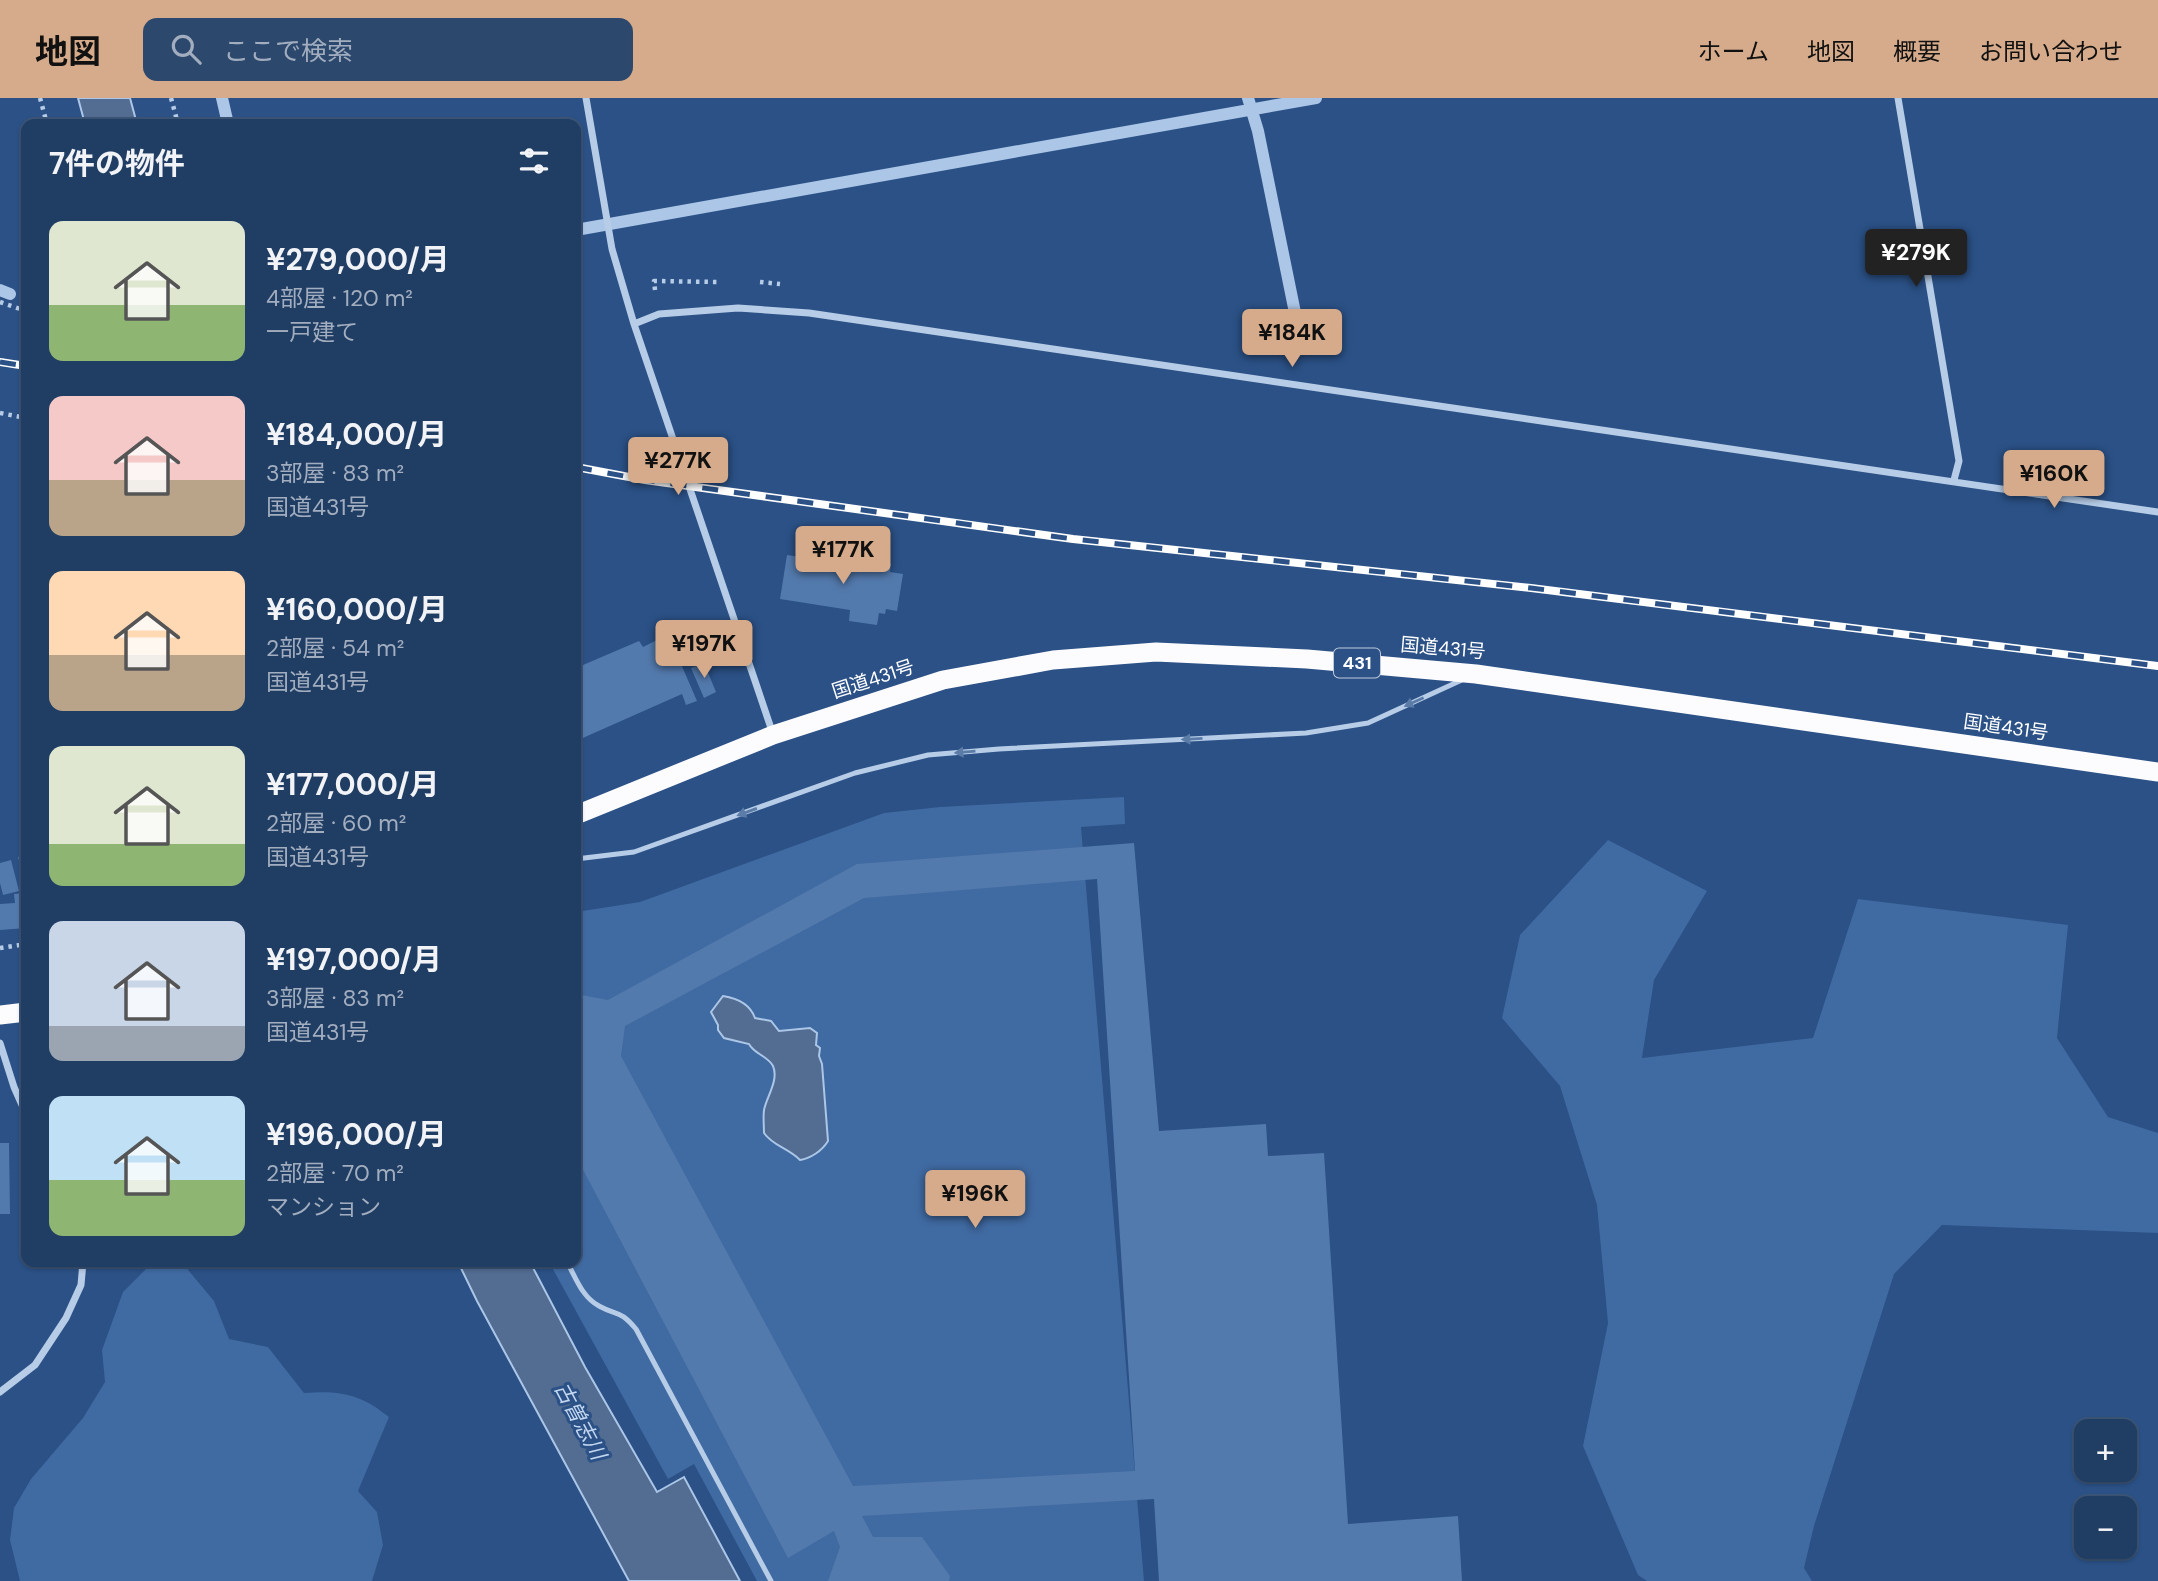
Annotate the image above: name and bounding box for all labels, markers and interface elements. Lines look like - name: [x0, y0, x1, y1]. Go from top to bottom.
- search box: [143, 18, 633, 81]
- text: 地図: [35, 30, 101, 73]
- icon: search: [167, 30, 205, 68]
- text: ここで検索: [223, 34, 353, 68]
- text: ホーム: [1698, 36, 1769, 67]
- text: 地図: [1807, 36, 1855, 67]
- text: 概要: [1893, 36, 1941, 67]
- text: お問い合わせ: [1979, 36, 2123, 67]
- icon: filters: [515, 142, 553, 180]
- text: 7件の物件: [49, 144, 185, 183]
- pin: ¥279K: [1867, 230, 1965, 289]
- text: ¥279K: [1881, 237, 1951, 267]
- text: ¥279,000/月: [266, 240, 450, 279]
- icon: home: [105, 249, 189, 333]
- text: 4部屋 · 120 m²: [266, 283, 413, 313]
- pin: ¥184K: [1243, 310, 1341, 369]
- text: 一戸建て: [266, 317, 358, 347]
- text: ¥184K: [1258, 317, 1326, 347]
- text: ¥184,000/月: [266, 415, 447, 454]
- icon: home: [105, 424, 189, 508]
- pin: ¥277K: [629, 438, 727, 497]
- text: ¥277K: [644, 445, 712, 475]
- pin: ¥160K: [2005, 450, 2103, 510]
- text: 3部屋 · 83 m²: [266, 458, 404, 488]
- text: ¥160K: [2019, 458, 2089, 488]
- text: 国道431号: [266, 492, 369, 522]
- pin: ¥177K: [794, 526, 892, 586]
- text: ¥177K: [811, 534, 875, 564]
- text: ¥160,000/月: [266, 590, 448, 629]
- icon: home: [105, 599, 189, 683]
- pin: ¥197K: [655, 620, 753, 680]
- text: ¥197K: [671, 628, 737, 658]
- street label: 国道431号: [1399, 632, 1487, 664]
- text: 2部屋 · 54 m²: [266, 633, 404, 663]
- road number: 431: [1334, 648, 1380, 678]
- street label: 国道431号: [829, 654, 917, 704]
- text: 国道431号: [266, 667, 369, 697]
- one-way arrow: [1404, 696, 1424, 708]
- street label: 国道431号: [1962, 709, 2050, 745]
- one-way arrow: [1181, 734, 1203, 745]
- one-way arrow: [954, 747, 976, 758]
- text: ¥177,000/月: [266, 765, 440, 804]
- icon: home: [105, 774, 189, 858]
- one-way arrow: [736, 807, 757, 818]
- text: 2部屋 · 60 m²: [266, 808, 406, 838]
- text: 国道431号: [266, 842, 369, 872]
- text: ¥197,000/月: [266, 940, 442, 979]
- icon: home: [105, 949, 189, 1033]
- text: 3部屋 · 83 m²: [266, 983, 404, 1013]
- text: 国道431号: [266, 1017, 369, 1047]
- text: ¥196,000/月: [266, 1115, 447, 1154]
- icon: home: [105, 1124, 189, 1208]
- text: 2部屋 · 70 m²: [266, 1158, 404, 1188]
- pin: ¥196K: [926, 1170, 1024, 1230]
- text: ¥196K: [941, 1178, 1009, 1208]
- text: マンション: [266, 1192, 381, 1222]
- water label: 古曽志川: [548, 1377, 613, 1466]
- map controls: [2074, 1419, 2137, 1559]
- button: +: [2074, 1419, 2137, 1482]
- button: −: [2074, 1496, 2137, 1559]

